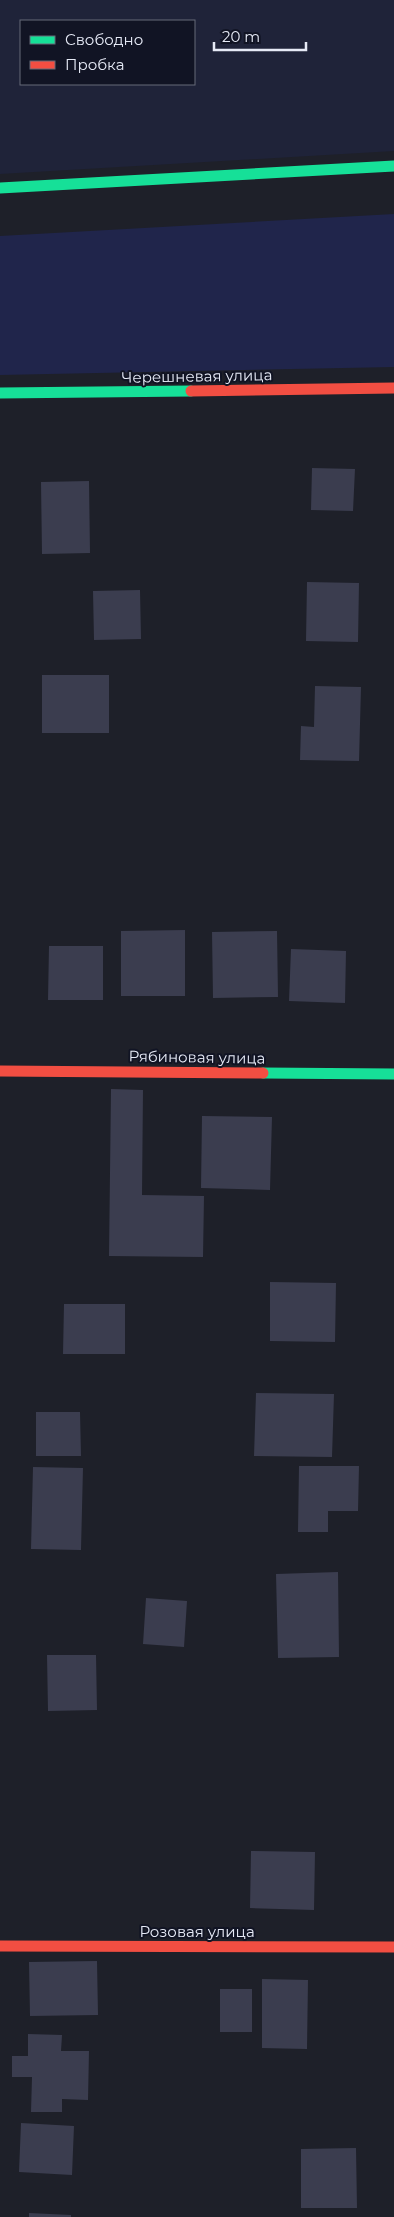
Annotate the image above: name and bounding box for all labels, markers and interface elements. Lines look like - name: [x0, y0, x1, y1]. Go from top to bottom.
- legend: [20, 20, 195, 85]
- scale bar: [214, 20, 306, 52]
- text: 20 m: [222, 27, 260, 46]
- text: Свободно: [65, 30, 143, 49]
- text: Пробка: [65, 55, 124, 74]
- street label: Черешневая улица: [122, 365, 272, 387]
- street label: Рябиновая улица: [128, 1046, 266, 1068]
- street label: Розовая улица: [139, 1922, 255, 1941]

